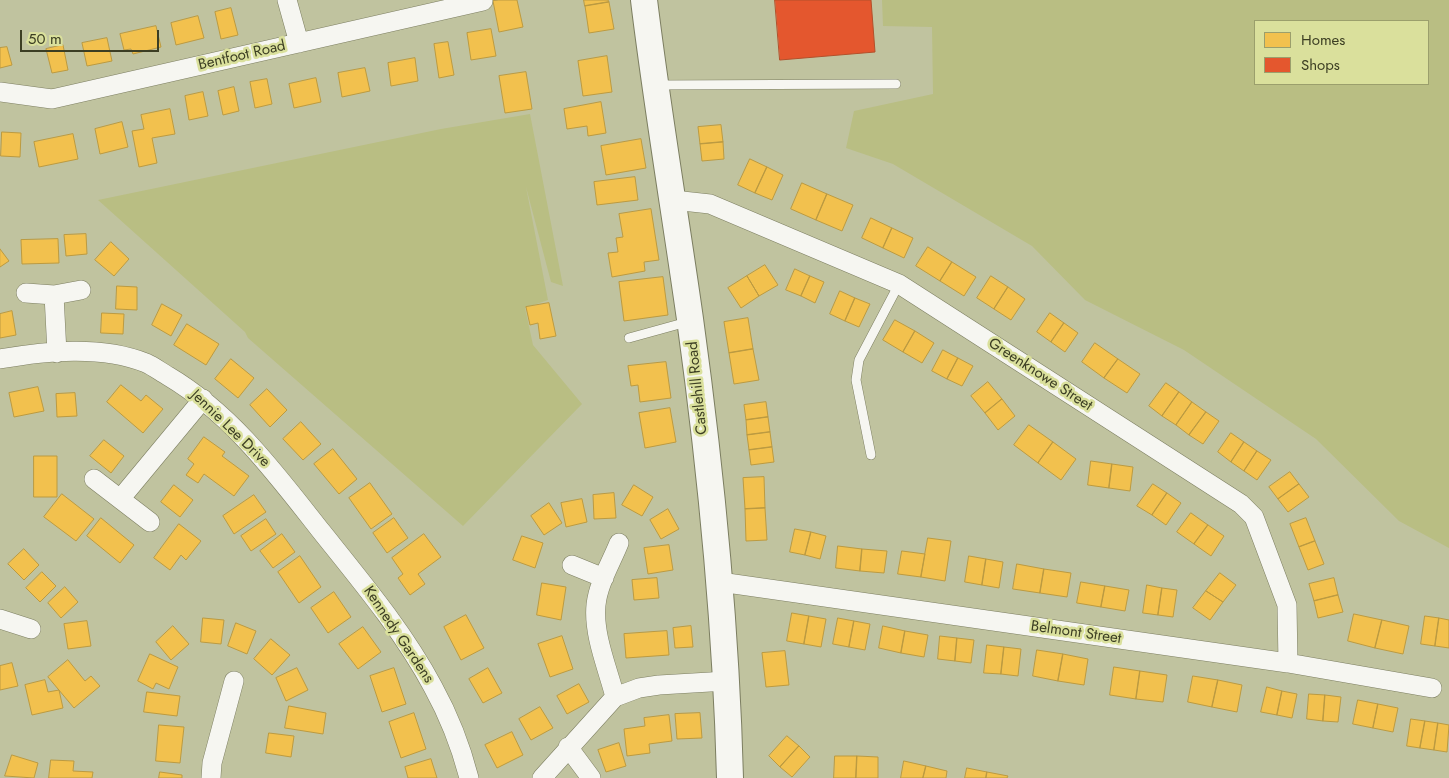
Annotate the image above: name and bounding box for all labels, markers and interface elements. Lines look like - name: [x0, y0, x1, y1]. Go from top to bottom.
- scale bar: [22, 20, 161, 52]
- legend: [1254, 20, 1429, 85]
- text: 50 m: [28, 28, 62, 50]
- text: Homes: [1301, 29, 1345, 51]
- street label: Bentfoot Road: [197, 37, 287, 75]
- text: Shops: [1301, 54, 1340, 76]
- street label: Greenknowe Street: [985, 335, 1095, 415]
- street label: Castlehill Road: [684, 340, 712, 436]
- street label: Jennie Lee Drive: [187, 387, 273, 471]
- street label: Kennedy Gardens: [359, 583, 437, 687]
- street label: Belmont Street: [1030, 618, 1122, 648]

